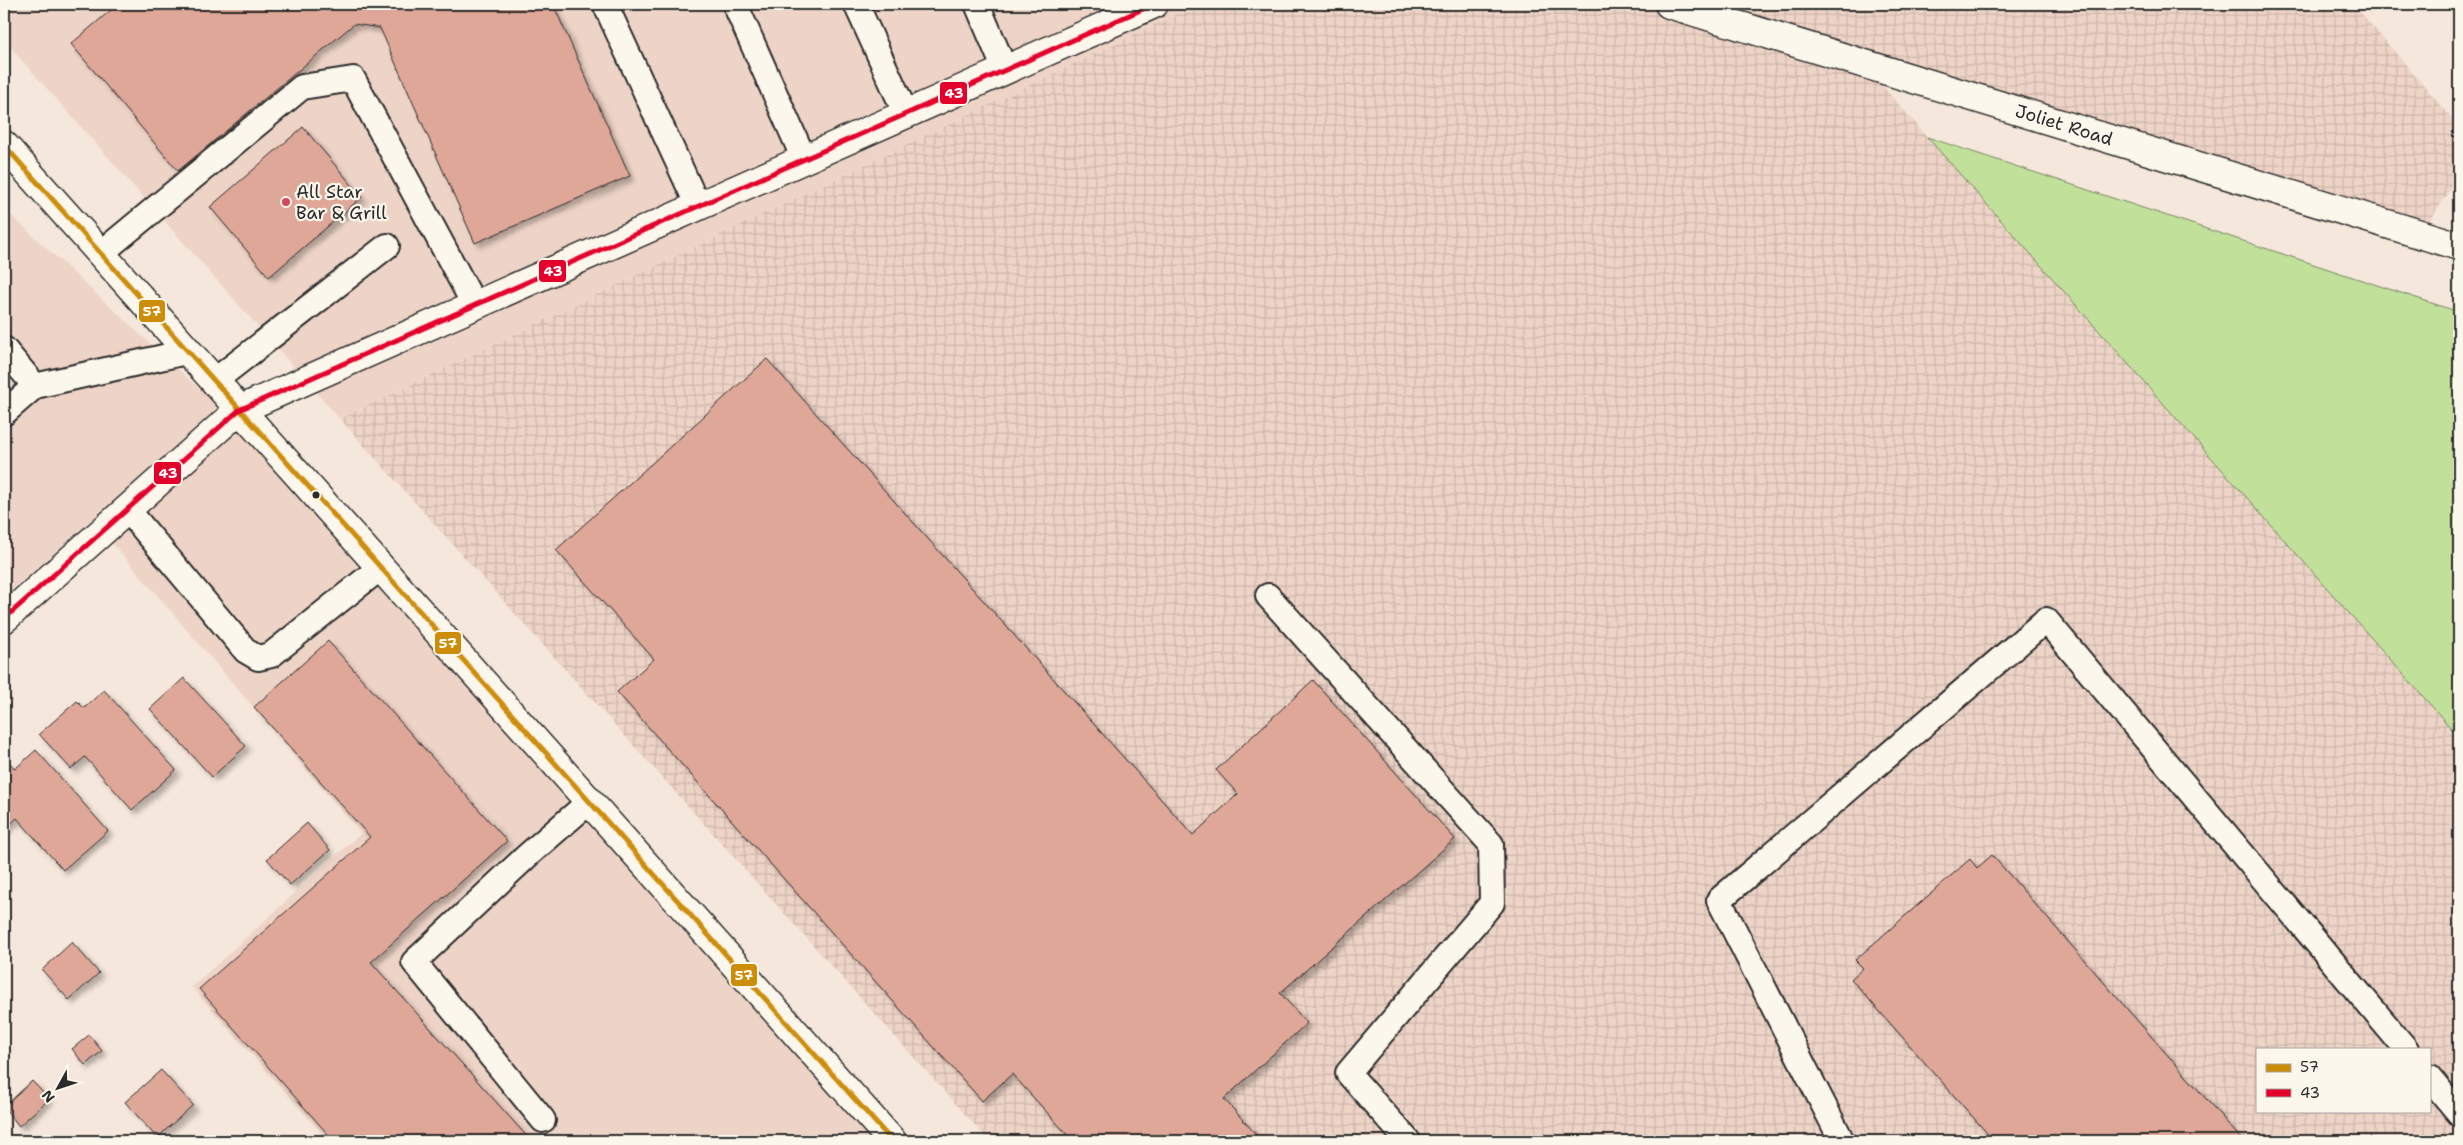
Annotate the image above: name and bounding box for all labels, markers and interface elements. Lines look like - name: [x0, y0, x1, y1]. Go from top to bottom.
- line badge: 43: [939, 81, 968, 105]
- text: 43: [945, 84, 964, 102]
- street label: Joliet Road: [2012, 99, 2116, 151]
- place label: All Star Bar & Grill: [296, 180, 387, 225]
- marker: All Star Bar & Grill: [280, 196, 292, 208]
- line badge: 43: [538, 259, 567, 283]
- text: 43: [544, 262, 563, 280]
- line badge: 57: [138, 299, 166, 323]
- text: 57: [143, 302, 161, 320]
- line badge: 43: [153, 461, 182, 485]
- text: 43: [159, 464, 178, 482]
- unlabelled marker: [311, 490, 321, 500]
- line badge: 57: [434, 631, 462, 655]
- text: 57: [439, 634, 457, 652]
- line badge: 57: [730, 963, 758, 987]
- text: 57: [735, 966, 753, 984]
- legend: [2256, 1048, 2430, 1112]
- text: 57: [2300, 1057, 2319, 1077]
- north arrow: [32, 1062, 82, 1112]
- text: 43: [2300, 1083, 2320, 1103]
- text: N: [38, 1086, 59, 1106]

